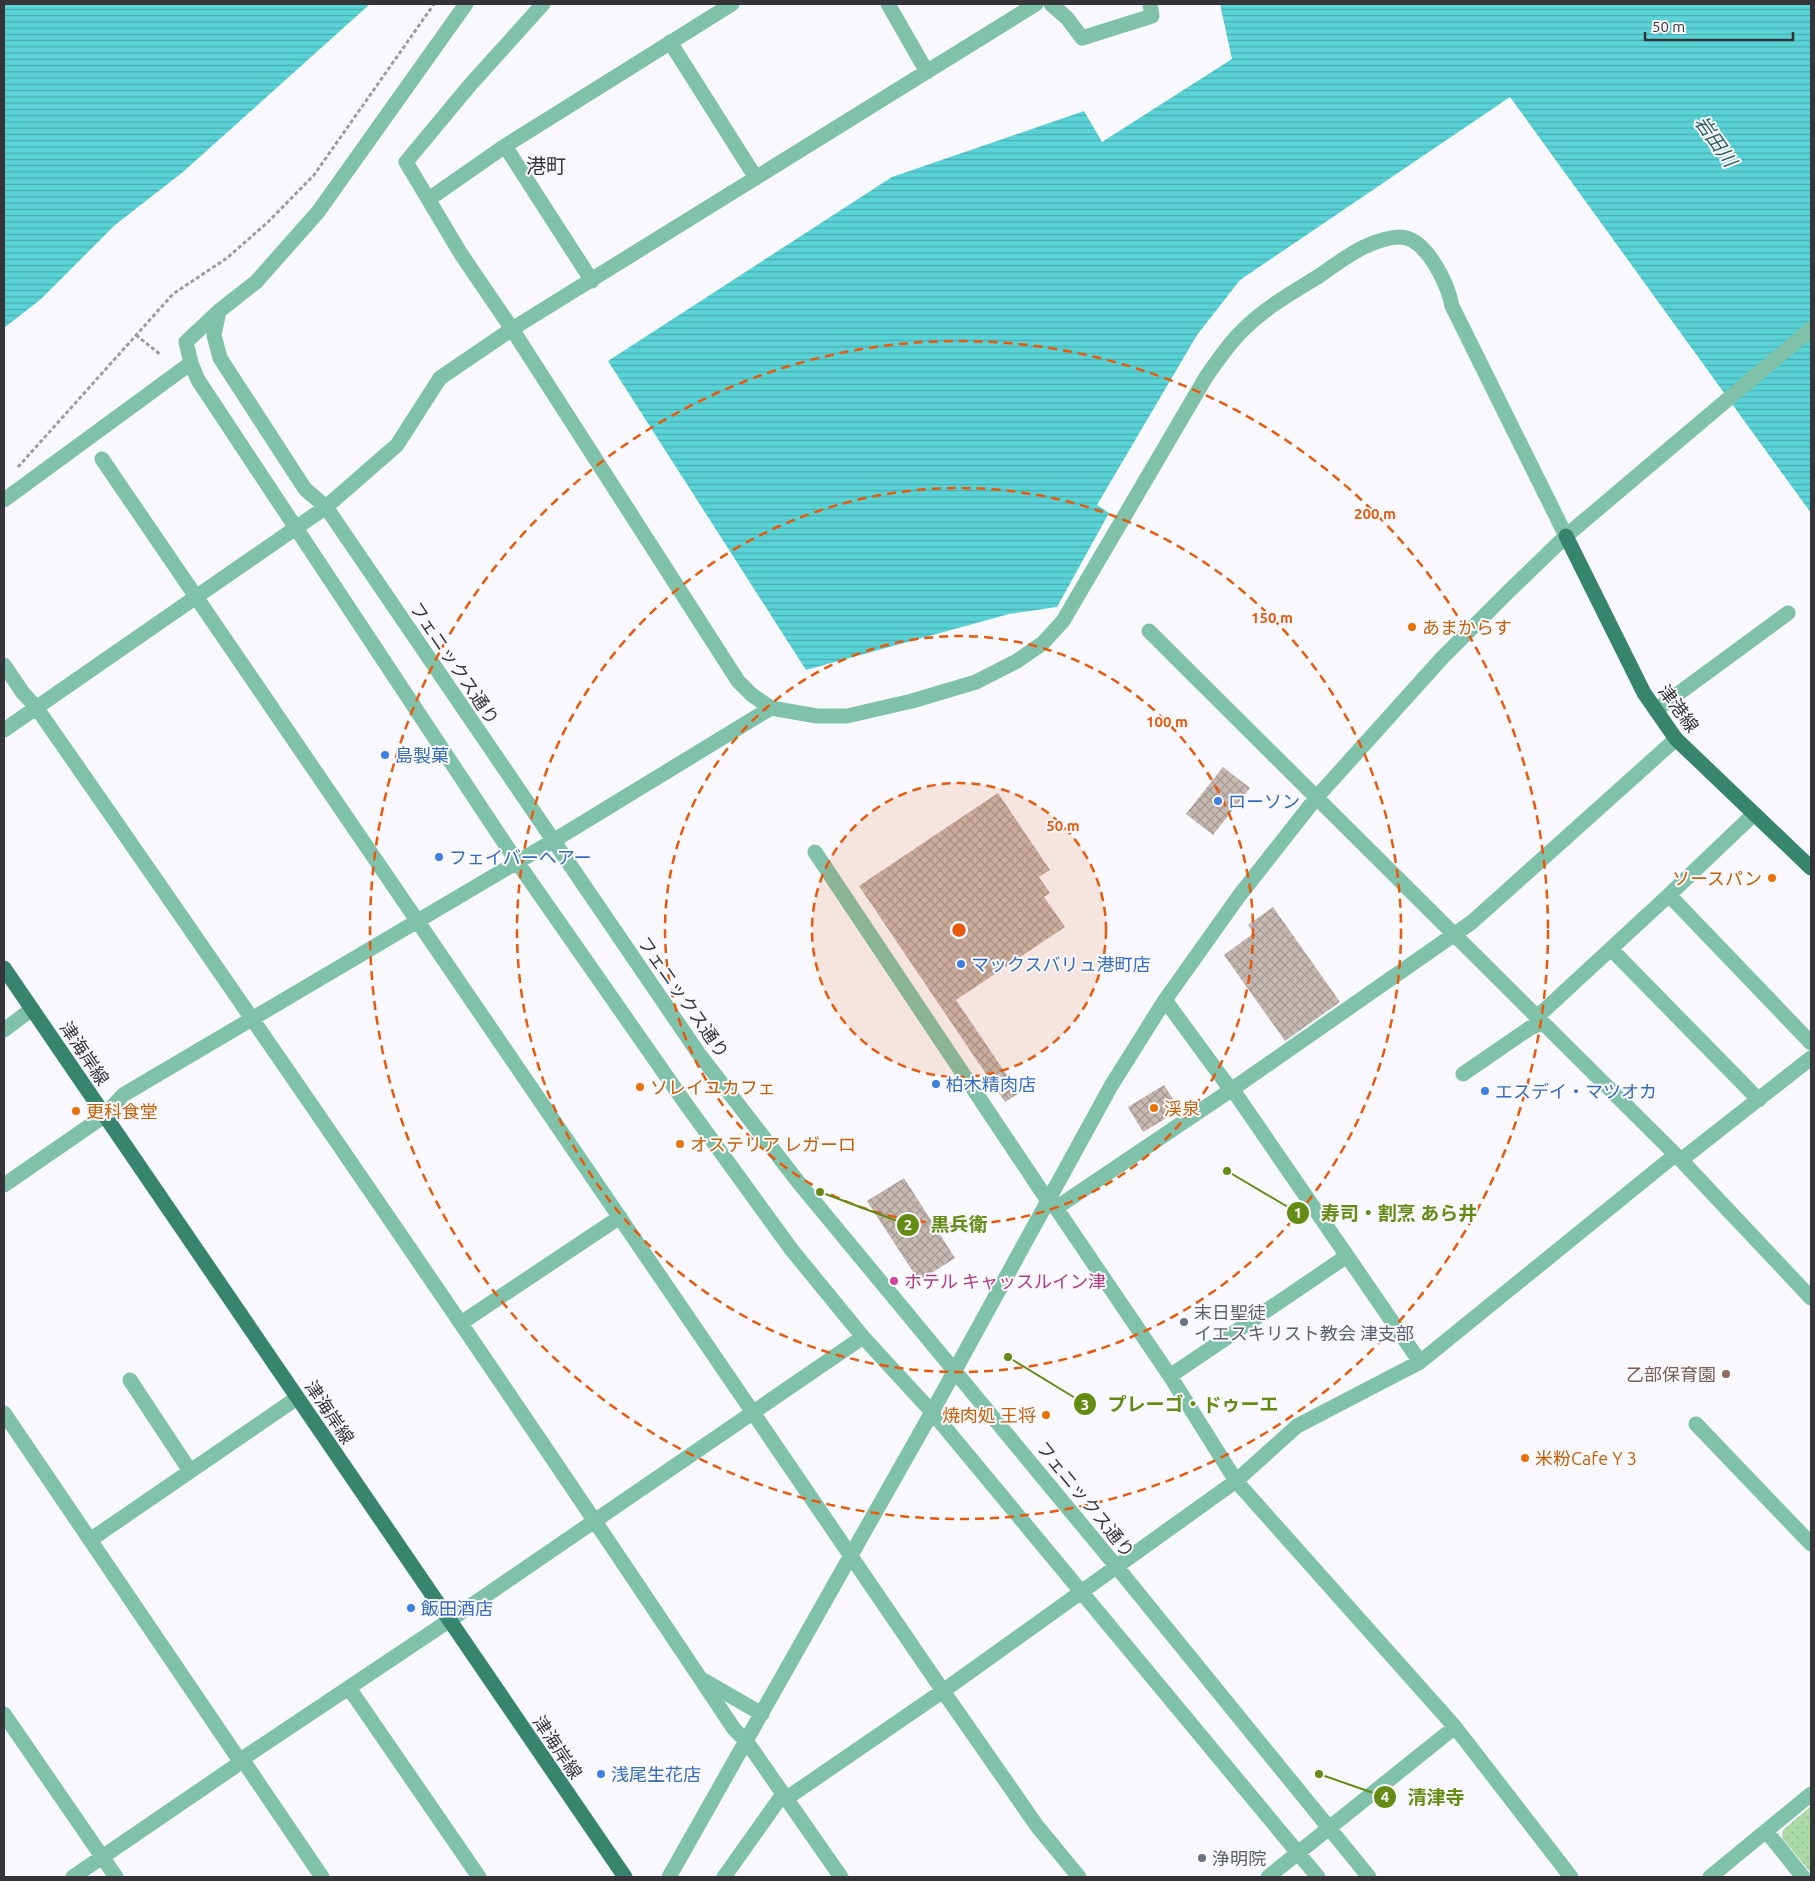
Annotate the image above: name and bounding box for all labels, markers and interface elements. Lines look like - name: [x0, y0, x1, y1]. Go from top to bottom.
- scale bar: [1645, 10, 1792, 42]
- text: 50 m: [1652, 18, 1685, 35]
- water label: 岩田川: [1691, 111, 1743, 172]
- district label: 港町: [526, 154, 566, 177]
- text: 200 m: [1354, 505, 1396, 522]
- street label: フェニックス通り: [407, 598, 503, 728]
- text: 150 m: [1251, 609, 1293, 626]
- place label: あまからす: [1422, 617, 1512, 637]
- marker: あまからす: [1406, 621, 1418, 633]
- street label: 津港線: [1655, 680, 1703, 736]
- text: 100 m: [1146, 713, 1188, 730]
- place label: 島製菓: [395, 745, 449, 765]
- marker: 島製菓: [379, 749, 391, 761]
- place label: ローソン: [1228, 791, 1300, 811]
- marker: ローソン: [1212, 795, 1224, 807]
- text: 50 m: [1046, 817, 1080, 834]
- place label: フェイバーヘアー: [449, 847, 592, 867]
- marker: フェイバーヘアー: [433, 851, 445, 863]
- place label: ソースパン: [1672, 868, 1762, 888]
- marker: ソースパン: [1766, 872, 1778, 884]
- centre of rings: [950, 921, 968, 939]
- street label: フェニックス通り: [635, 933, 733, 1061]
- place label: マックスバリュ港町店: [971, 954, 1150, 974]
- marker: マックスバリュ港町店: [955, 958, 967, 970]
- street label: 津海岸線: [57, 1018, 113, 1088]
- place label: 柏木精肉店: [946, 1074, 1036, 1094]
- place label: ソレイユカフェ: [650, 1077, 776, 1097]
- marker: 柏木精肉店: [930, 1078, 942, 1090]
- marker: ソレイユカフェ: [634, 1081, 646, 1093]
- place label: エスデイ・マツオカ: [1495, 1081, 1657, 1101]
- marker: エスデイ・マツオカ: [1479, 1085, 1491, 1097]
- place label: 渓泉: [1164, 1098, 1200, 1118]
- place label: 更科食堂: [86, 1101, 158, 1121]
- marker: 渓泉: [1148, 1102, 1160, 1114]
- marker: 更科食堂: [70, 1105, 82, 1117]
- place label: オステリア レガーロ: [690, 1134, 856, 1154]
- marker: オステリア レガーロ: [674, 1138, 686, 1150]
- callout: 寿司・割烹 あら井: [1285, 1196, 1487, 1230]
- text: 寿司・割烹 あら井: [1321, 1202, 1477, 1224]
- text: 1: [1294, 1204, 1302, 1221]
- callout: 黒兵衛: [896, 1208, 998, 1242]
- text: 黒兵衛: [930, 1213, 988, 1235]
- text: 2: [904, 1216, 912, 1233]
- place label: ホテル キャッスルイン津: [904, 1271, 1106, 1291]
- marker: ホテル キャッスルイン津: [888, 1275, 900, 1287]
- place label: 末日聖徒 イエスキリスト教会 津支部: [1194, 1302, 1414, 1343]
- marker: 末日聖徒 イエスキリスト教会 津支部: [1178, 1316, 1190, 1328]
- place label: 乙部保育園: [1626, 1364, 1716, 1384]
- marker: 乙部保育園: [1720, 1368, 1732, 1380]
- street label: 津海岸線: [302, 1377, 358, 1447]
- callout: プレーゴ・ドゥーエ: [1072, 1387, 1288, 1421]
- text: プレーゴ・ドゥーエ: [1107, 1393, 1279, 1415]
- text: 3: [1081, 1396, 1089, 1413]
- place label: 焼肉処 王将: [942, 1405, 1036, 1425]
- marker: 焼肉処 王将: [1040, 1409, 1052, 1421]
- street label: フェニックス通り: [1033, 1437, 1139, 1561]
- place label: 米粉Cafe Y 3: [1535, 1448, 1637, 1468]
- marker: 米粉Cafe Y 3: [1519, 1452, 1531, 1464]
- place label: 飯田酒店: [421, 1598, 493, 1618]
- marker: 飯田酒店: [405, 1602, 417, 1614]
- street label: 津海岸線: [530, 1712, 586, 1782]
- place label: 浅尾生花店: [611, 1764, 701, 1784]
- marker: 浅尾生花店: [595, 1768, 607, 1780]
- callout: 清津寺: [1372, 1780, 1474, 1814]
- text: 清津寺: [1407, 1786, 1465, 1808]
- text: 4: [1381, 1788, 1389, 1805]
- place label: 浄明院: [1212, 1848, 1266, 1868]
- marker: 浄明院: [1196, 1852, 1208, 1864]

